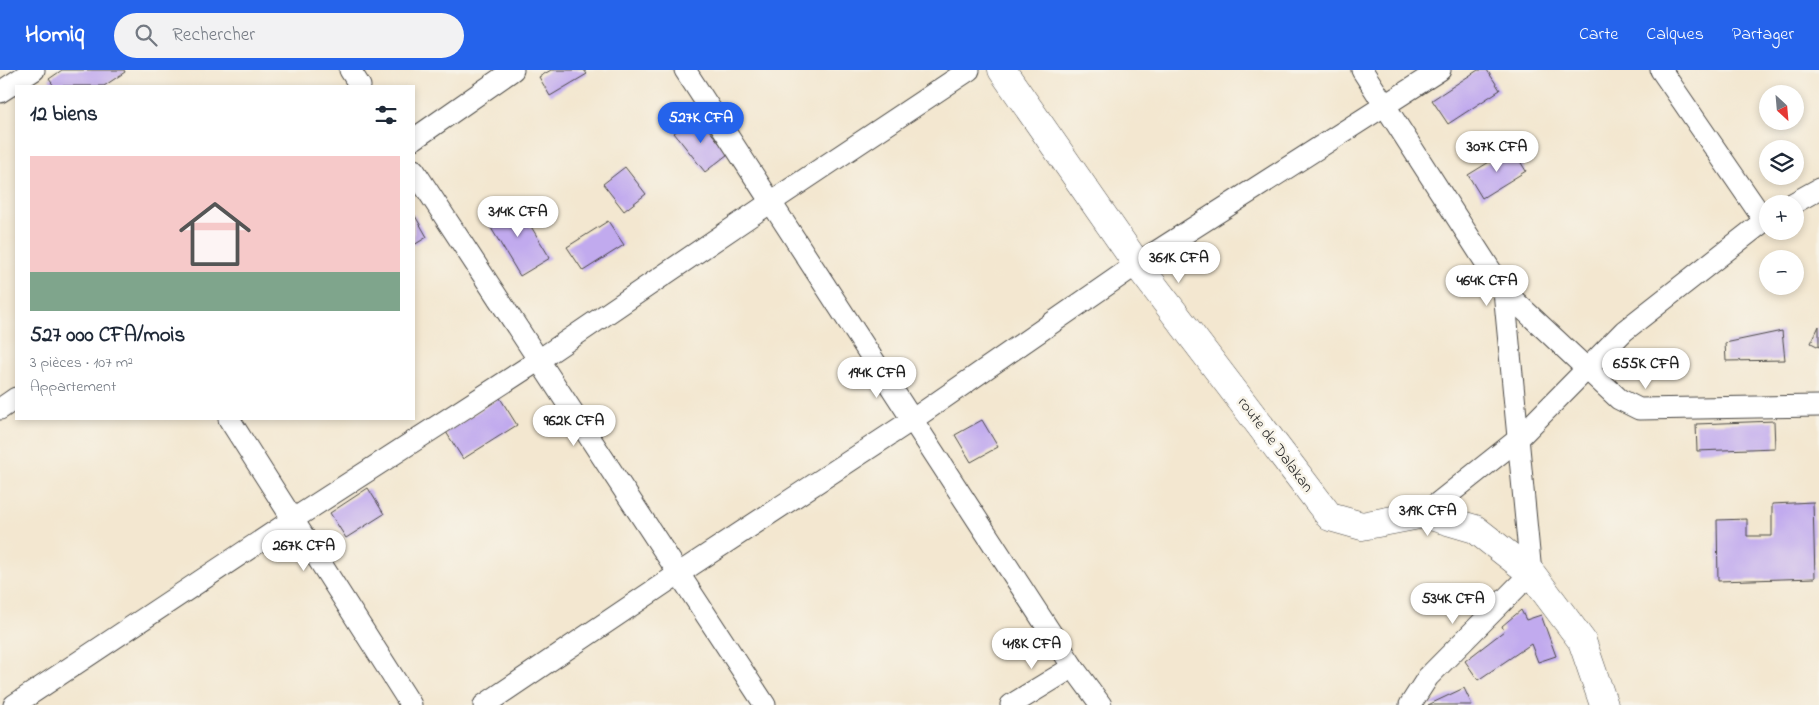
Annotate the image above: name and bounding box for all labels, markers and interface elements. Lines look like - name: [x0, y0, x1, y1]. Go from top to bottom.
- search box: [114, 13, 464, 58]
- text: Homiq: [25, 18, 84, 53]
- icon: search: [132, 21, 160, 49]
- text: Rechercher: [172, 22, 255, 49]
- text: Carte: [1579, 22, 1618, 48]
- text: Calques: [1646, 22, 1704, 48]
- text: Partager: [1732, 22, 1794, 48]
- north arrow: [1759, 85, 1804, 130]
- map controls: [1759, 85, 1804, 295]
- text: 12 biens: [30, 100, 98, 130]
- icon: filters: [372, 101, 400, 129]
- pin: 527K CFA: [649, 102, 753, 144]
- text: 527K CFA: [669, 106, 733, 130]
- pin: 307K CFA: [1445, 131, 1549, 173]
- text: 307K CFA: [1467, 135, 1527, 159]
- button: layers: [1759, 140, 1804, 185]
- icon: home: [170, 189, 260, 279]
- button: +: [1759, 195, 1804, 240]
- pin: 314K CFA: [466, 196, 570, 238]
- text: 314K CFA: [488, 200, 548, 224]
- pin: 361K CFA: [1127, 242, 1231, 284]
- text: 361K CFA: [1149, 246, 1209, 270]
- button: −: [1759, 250, 1804, 295]
- pin: 464K CFA: [1435, 264, 1539, 307]
- text: 464K CFA: [1457, 269, 1518, 293]
- text: 527 000 CFA/mois: [30, 321, 185, 351]
- pin: 655K CFA: [1594, 348, 1698, 390]
- text: 3 pièces · 107 m²: [30, 351, 133, 375]
- text: 655K CFA: [1613, 352, 1679, 376]
- pin: 194K CFA: [825, 356, 929, 399]
- text: 194K CFA: [848, 361, 906, 385]
- text: Appartement: [30, 375, 116, 399]
- street label: route de Dalakan: [1231, 392, 1319, 498]
- pin: 962K CFA: [522, 404, 626, 447]
- text: 962K CFA: [544, 409, 604, 433]
- pin: 319K CFA: [1376, 494, 1480, 537]
- text: 319K CFA: [1399, 499, 1457, 523]
- pin: 267K CFA: [252, 530, 356, 572]
- text: 267K CFA: [273, 534, 335, 558]
- pin: 534K CFA: [1401, 582, 1505, 625]
- text: 534K CFA: [1421, 587, 1485, 611]
- pin: 418K CFA: [980, 628, 1084, 670]
- text: 418K CFA: [1003, 632, 1061, 656]

